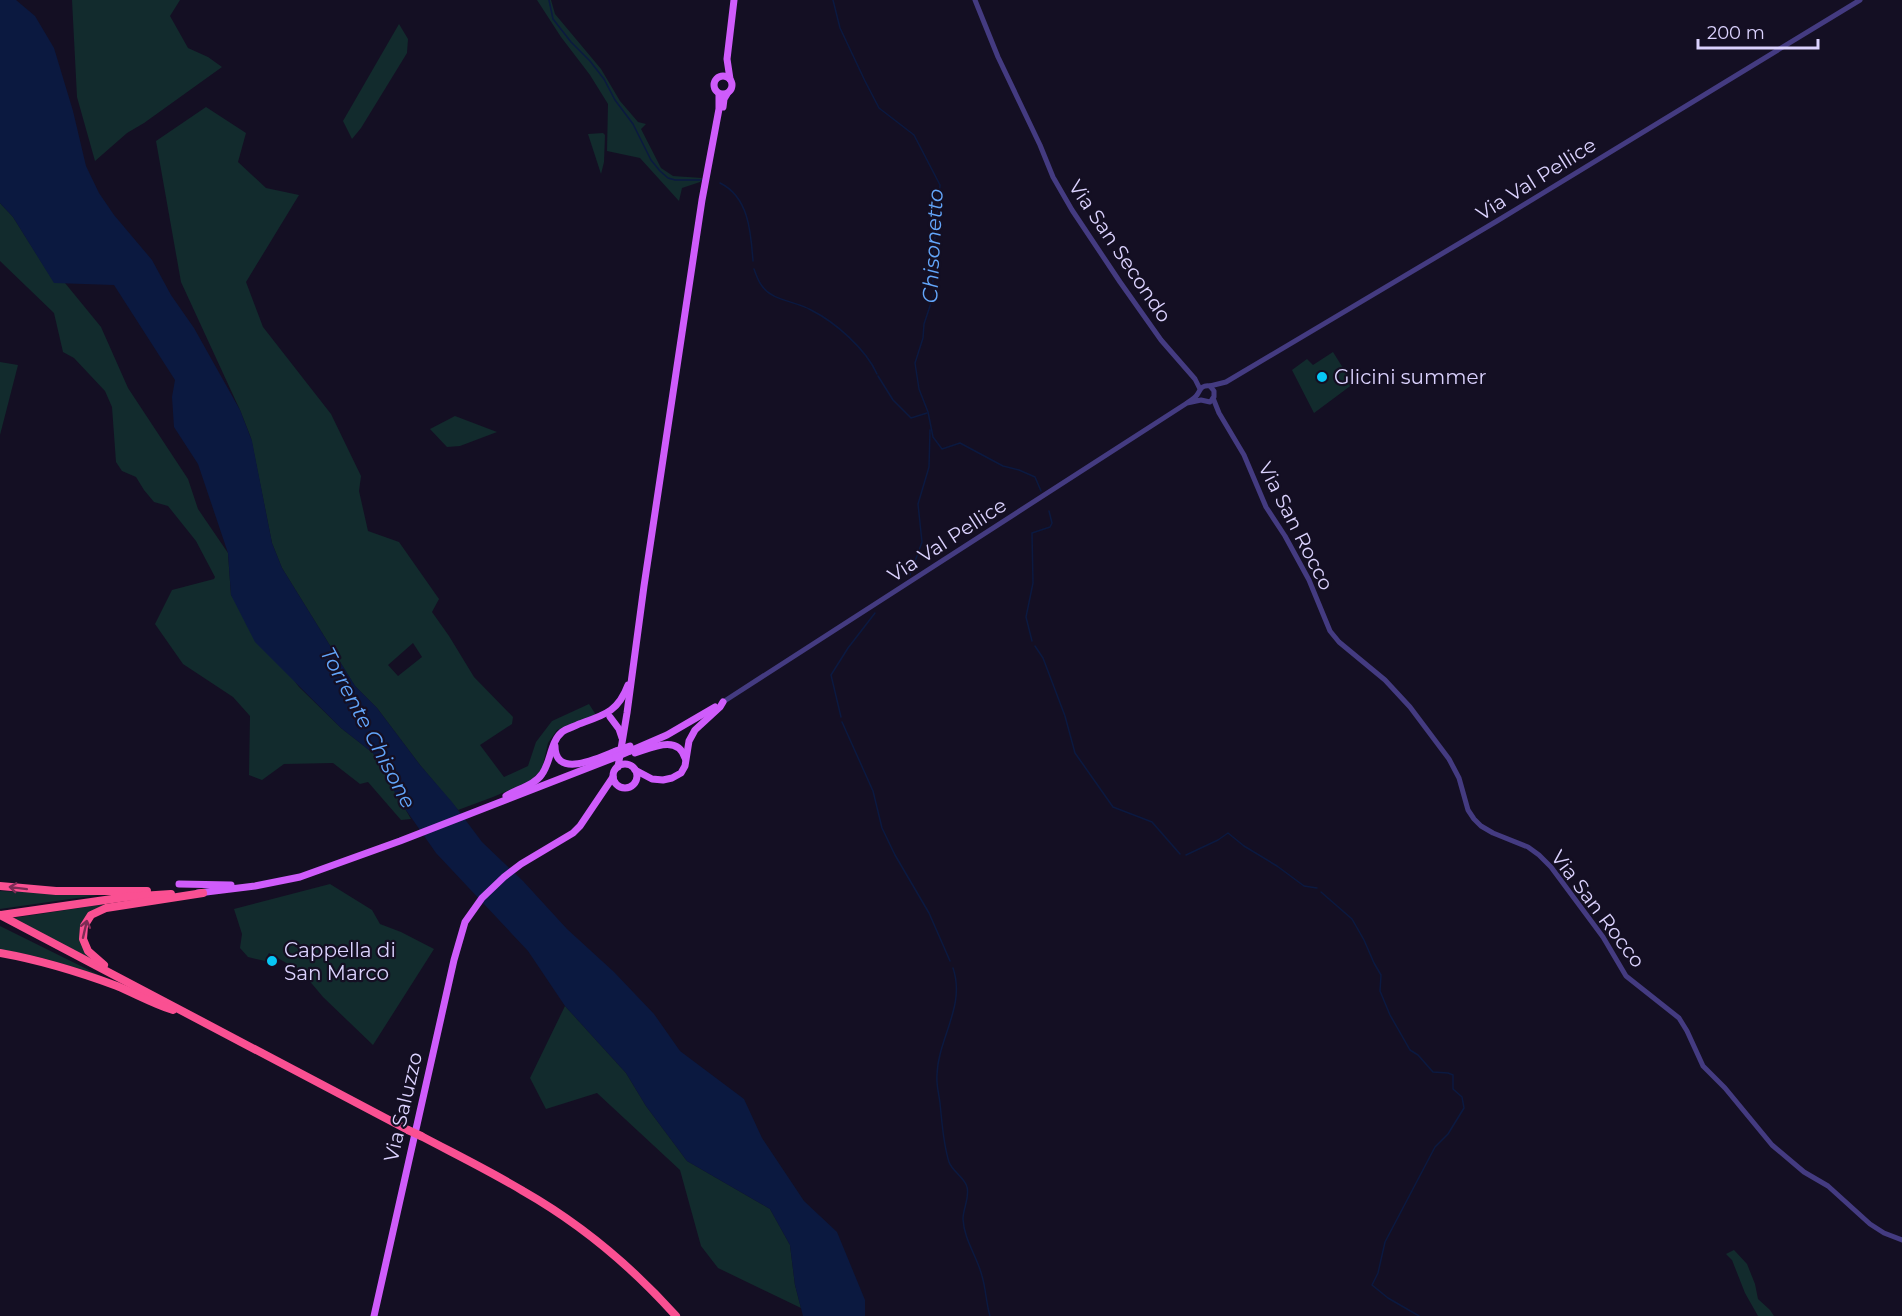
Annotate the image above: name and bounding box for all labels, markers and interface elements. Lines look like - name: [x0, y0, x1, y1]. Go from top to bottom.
- scale bar: [1698, 12, 1818, 50]
- text: 200 m: [1707, 22, 1765, 44]
- street label: Via Val Pellice: [1472, 133, 1600, 225]
- street label: Via San Secondo: [1063, 175, 1177, 327]
- water label: Chisonetto: [917, 188, 948, 304]
- place label: Glicini summer: [1334, 365, 1487, 389]
- marker: Glicini summer: [1315, 370, 1329, 384]
- street label: Via San Rocco: [1253, 458, 1339, 594]
- street label: Via Val Pellice: [883, 493, 1011, 587]
- water label: Torrente Chisone: [315, 643, 421, 813]
- street label: Via San Rocco: [1546, 846, 1650, 972]
- one-way arrow: [9, 882, 28, 893]
- one-way arrow: [80, 920, 92, 939]
- place label: Cappella di San Marco: [284, 938, 396, 985]
- marker: Cappella di San Marco: [265, 954, 279, 968]
- street label: Via Saluzzo: [379, 1050, 427, 1164]

